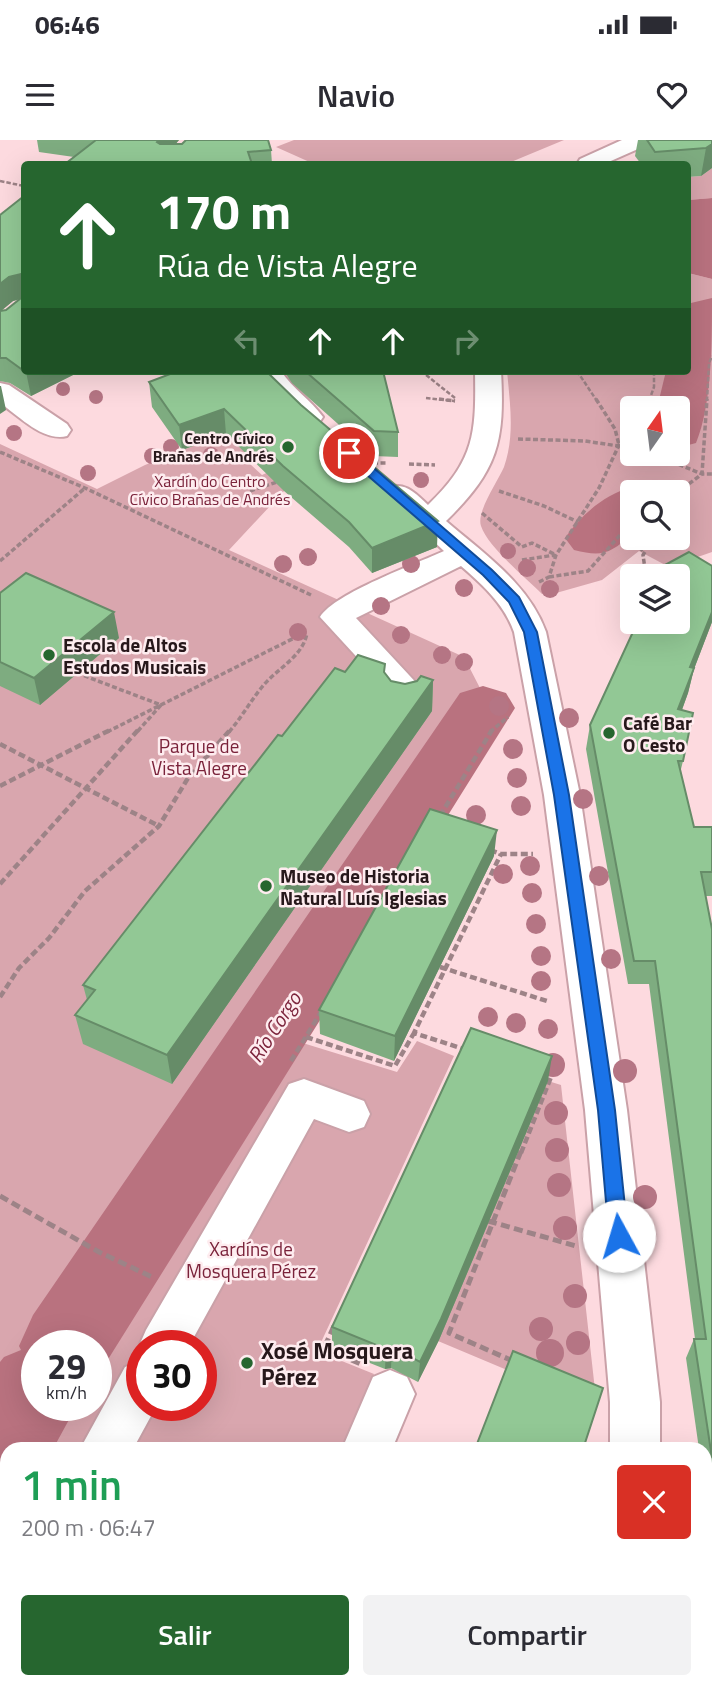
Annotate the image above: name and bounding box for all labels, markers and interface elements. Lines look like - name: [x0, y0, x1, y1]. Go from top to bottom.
- text: 06:46: [35, 5, 100, 44]
- text: Navio: [317, 71, 395, 119]
- icon: menu: [21, 76, 59, 114]
- icon: heart: [653, 76, 691, 114]
- text: 170 m: [157, 173, 291, 248]
- icon: ahead: [42, 189, 133, 280]
- text: Rúa de Vista Alegre: [157, 241, 418, 289]
- icon: left: [228, 322, 266, 360]
- icon: ahead: [301, 322, 339, 360]
- icon: ahead: [374, 322, 412, 360]
- icon: right: [447, 322, 485, 360]
- north arrow: [620, 396, 690, 466]
- map controls: [620, 396, 690, 634]
- pin: [319, 423, 379, 483]
- place label: Centro Cívico Brañas de Andrés: [153, 426, 274, 468]
- icon: arrive: [330, 434, 368, 472]
- marker: Centro Cívico Brañas de Andrés: [280, 439, 296, 455]
- park label: Xardín do Centro Cívico Brañas de Andrés: [130, 469, 290, 511]
- button: search: [620, 480, 690, 550]
- button: layers: [620, 564, 690, 634]
- place label: Escola de Altos Estudos Musicais: [63, 630, 206, 681]
- marker: Escola de Altos Estudos Musicais: [41, 647, 57, 663]
- place label: Café Bar O Cesto: [623, 708, 692, 759]
- marker: Café Bar O Cesto: [601, 725, 617, 741]
- park label: Parque de Vista Alegre: [151, 731, 247, 782]
- place label: Museo de Historia Natural Luís Iglesias: [280, 861, 447, 912]
- marker: Museo de Historia Natural Luís Iglesias: [258, 878, 274, 894]
- water label: Río Corgo: [239, 985, 309, 1069]
- position arrow: [582, 1199, 656, 1273]
- park label: Xardíns de Mosquera Pérez: [186, 1234, 316, 1285]
- speed limit sign: 30: [126, 1330, 217, 1421]
- place label: Xosé Mosquera Pérez: [261, 1333, 413, 1394]
- text: 29: [47, 1339, 86, 1393]
- marker: Xosé Mosquera Pérez: [239, 1355, 255, 1371]
- text: km/h: [46, 1379, 87, 1406]
- text: 1 min: [21, 1452, 122, 1516]
- button: close: [617, 1465, 691, 1539]
- text: 200 m · 06:47: [21, 1510, 156, 1545]
- button: Salir: [21, 1595, 349, 1675]
- button: Compartir: [363, 1595, 691, 1675]

